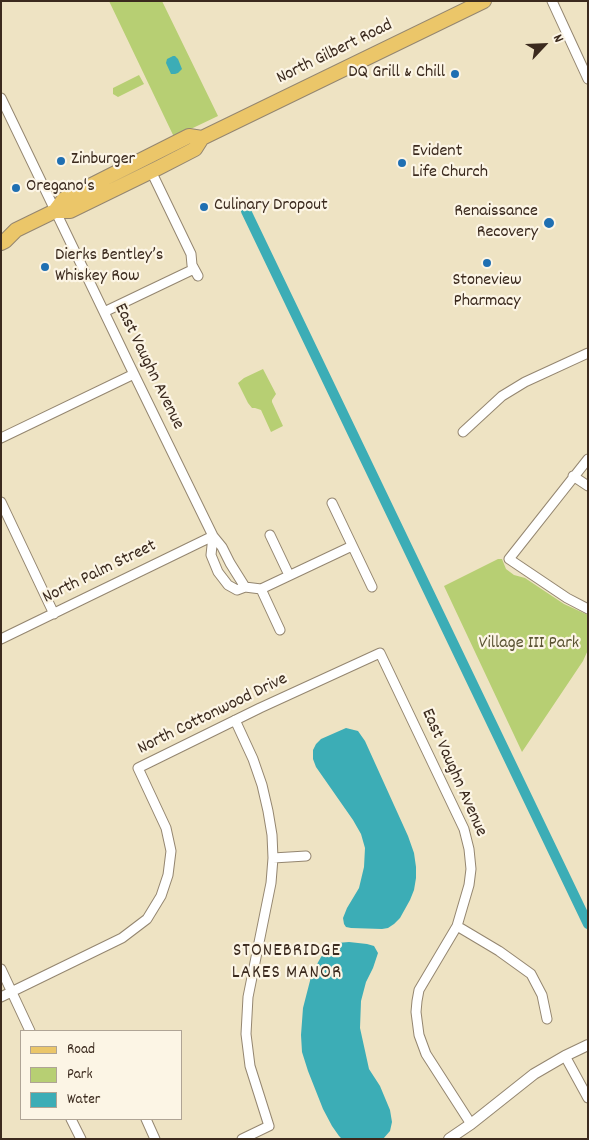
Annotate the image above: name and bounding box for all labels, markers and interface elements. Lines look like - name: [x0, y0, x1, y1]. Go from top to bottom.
- street label: North Gilbert Road: [274, 16, 396, 90]
- north arrow: [519, 20, 569, 70]
- text: N: [547, 31, 568, 46]
- place label: DQ Grill & Chill: [348, 63, 445, 85]
- marker: DQ Grill & Chill: [449, 68, 461, 80]
- place label: Evident Life Church: [412, 142, 488, 184]
- place label: Zinburger: [71, 150, 135, 172]
- marker: Zinburger: [55, 155, 67, 167]
- marker: Evident Life Church: [396, 157, 408, 169]
- place label: Oregano's: [26, 177, 95, 199]
- marker: Oregano's: [10, 182, 22, 194]
- place label: Culinary Dropout: [214, 196, 328, 218]
- marker: Culinary Dropout: [198, 201, 210, 213]
- place label: Renaissance Recovery: [454, 202, 538, 244]
- marker: Renaissance Recovery: [542, 216, 556, 230]
- place label: Dierks Bentley’s Whiskey Row: [55, 246, 163, 288]
- marker: Stoneview Pharmacy: [481, 257, 493, 269]
- marker: Dierks Bentley’s Whiskey Row: [39, 261, 51, 273]
- place label: Stoneview Pharmacy: [452, 271, 522, 314]
- street label: East Vaughn Avenue: [108, 300, 188, 434]
- street label: North Palm Street: [40, 536, 160, 610]
- park label: Village III Park: [479, 634, 579, 656]
- street label: North Cottonwood Drive: [135, 669, 291, 761]
- street label: East Vaughn Avenue: [415, 706, 491, 840]
- district label: STONEBRIDGE LAKES MANOR: [230, 941, 344, 985]
- legend: [20, 1030, 182, 1120]
- text: Road: [67, 1039, 95, 1061]
- text: Park: [67, 1064, 93, 1086]
- text: Water: [67, 1089, 100, 1111]

